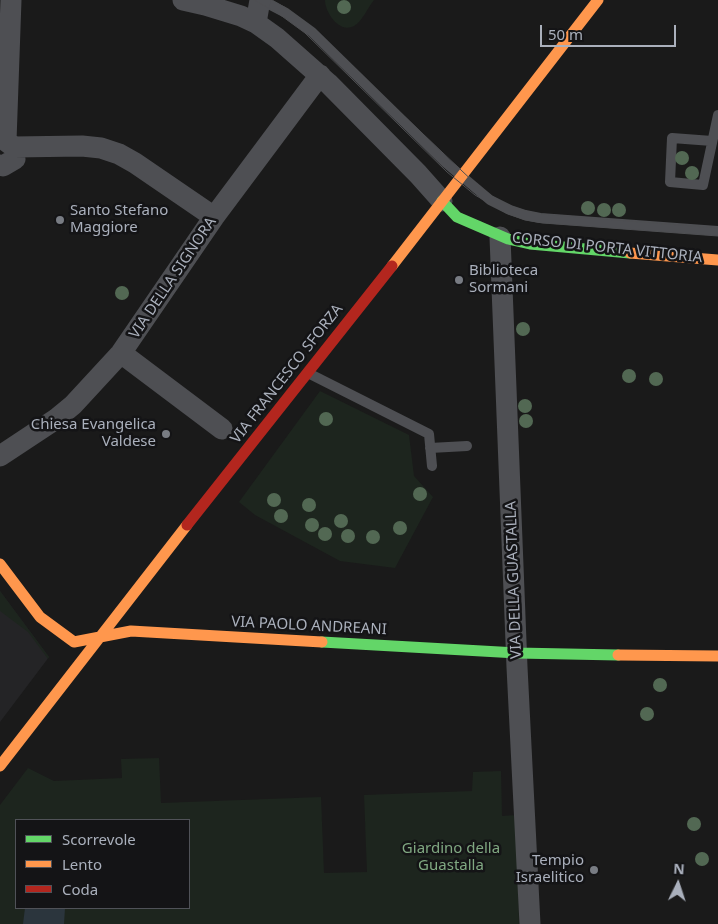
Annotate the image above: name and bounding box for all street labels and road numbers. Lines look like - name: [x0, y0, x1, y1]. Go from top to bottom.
- street label: VIA DELLA SIGNORA: [126, 214, 220, 342]
- street label: CORSO DI PORTA VITTORIA: [511, 229, 703, 267]
- street label: VIA FRANCESCO SFORZA: [227, 301, 347, 447]
- street label: VIA DELLA GUASTALLA: [502, 501, 526, 659]
- street label: VIA PAOLO ANDREANI: [231, 613, 387, 639]

